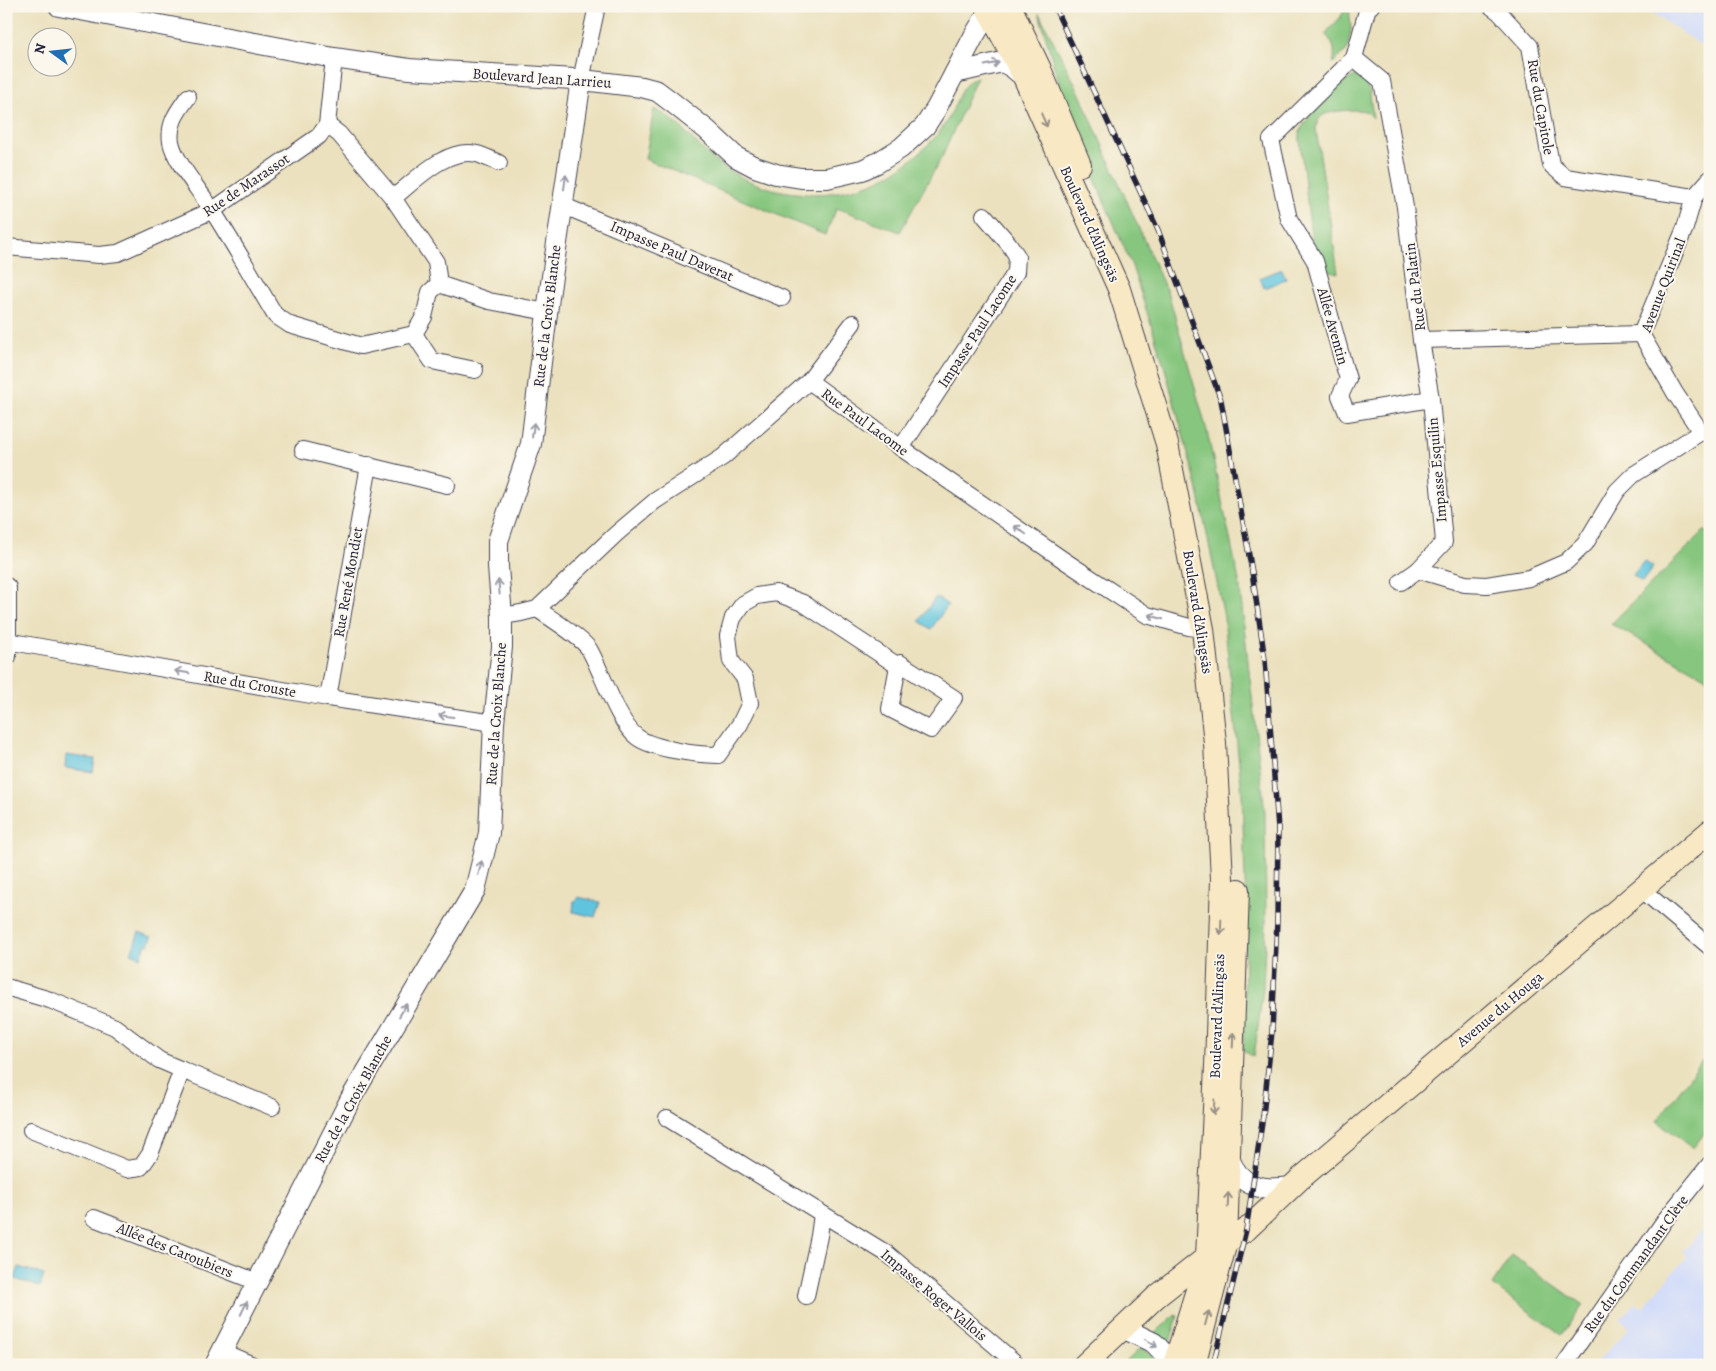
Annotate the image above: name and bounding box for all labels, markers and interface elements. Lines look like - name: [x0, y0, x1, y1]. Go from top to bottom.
- north arrow: [28, 28, 78, 78]
- text: N: [29, 41, 50, 56]
- street label: Rue du Capitole: [1523, 58, 1559, 157]
- one-way arrow: [983, 59, 999, 68]
- street label: Boulevard Jean Larrieu: [472, 63, 613, 93]
- one-way arrow: [1039, 112, 1049, 127]
- street label: Rue de Marassot: [199, 148, 293, 221]
- street label: Boulevard d'Alingsäs: [1055, 163, 1125, 285]
- one-way arrow: [561, 175, 571, 191]
- street label: Impasse Paul Daverat: [607, 216, 737, 286]
- street label: Avenue Quirinal: [1636, 235, 1690, 336]
- street label: Rue du Palatin: [1400, 242, 1430, 332]
- street label: Rue de la Croix Blanche: [528, 243, 566, 388]
- street label: Impasse Paul Lacome: [933, 270, 1021, 392]
- street label: Allée Aventin: [1312, 284, 1354, 367]
- street label: Rue Paul Lacome: [817, 383, 913, 461]
- street label: Impasse Esquilin: [1422, 417, 1452, 523]
- one-way arrow: [528, 423, 538, 439]
- street label: Rue René Mondiet: [328, 525, 368, 639]
- one-way arrow: [1013, 525, 1027, 535]
- street label: Boulevard d'Alingsäs: [1178, 549, 1218, 675]
- one-way arrow: [495, 579, 504, 595]
- one-way arrow: [1149, 612, 1165, 622]
- street label: Rue de la Croix Blanche: [481, 642, 511, 786]
- street label: Rue du Crouste: [202, 666, 298, 702]
- one-way arrow: [174, 667, 190, 677]
- one-way arrow: [438, 710, 454, 720]
- one-way arrow: [476, 860, 485, 876]
- one-way arrow: [1216, 919, 1225, 935]
- street label: Boulevard d'Alingsäs: [1205, 953, 1229, 1079]
- street label: Avenue du Houga: [1452, 967, 1548, 1052]
- one-way arrow: [399, 1003, 409, 1017]
- street label: Rue de la Croix Blanche: [310, 1031, 397, 1167]
- one-way arrow: [1228, 1032, 1238, 1048]
- one-way arrow: [1209, 1099, 1218, 1115]
- street label: Rue du Commandant Clère: [1579, 1191, 1693, 1337]
- one-way arrow: [1223, 1192, 1233, 1208]
- street label: Allée des Caroubiers: [113, 1217, 236, 1282]
- street label: Impasse Roger Vallois: [876, 1244, 992, 1346]
- one-way arrow: [240, 1301, 249, 1316]
- one-way arrow: [1203, 1310, 1212, 1326]
- one-way arrow: [1144, 1338, 1158, 1348]

